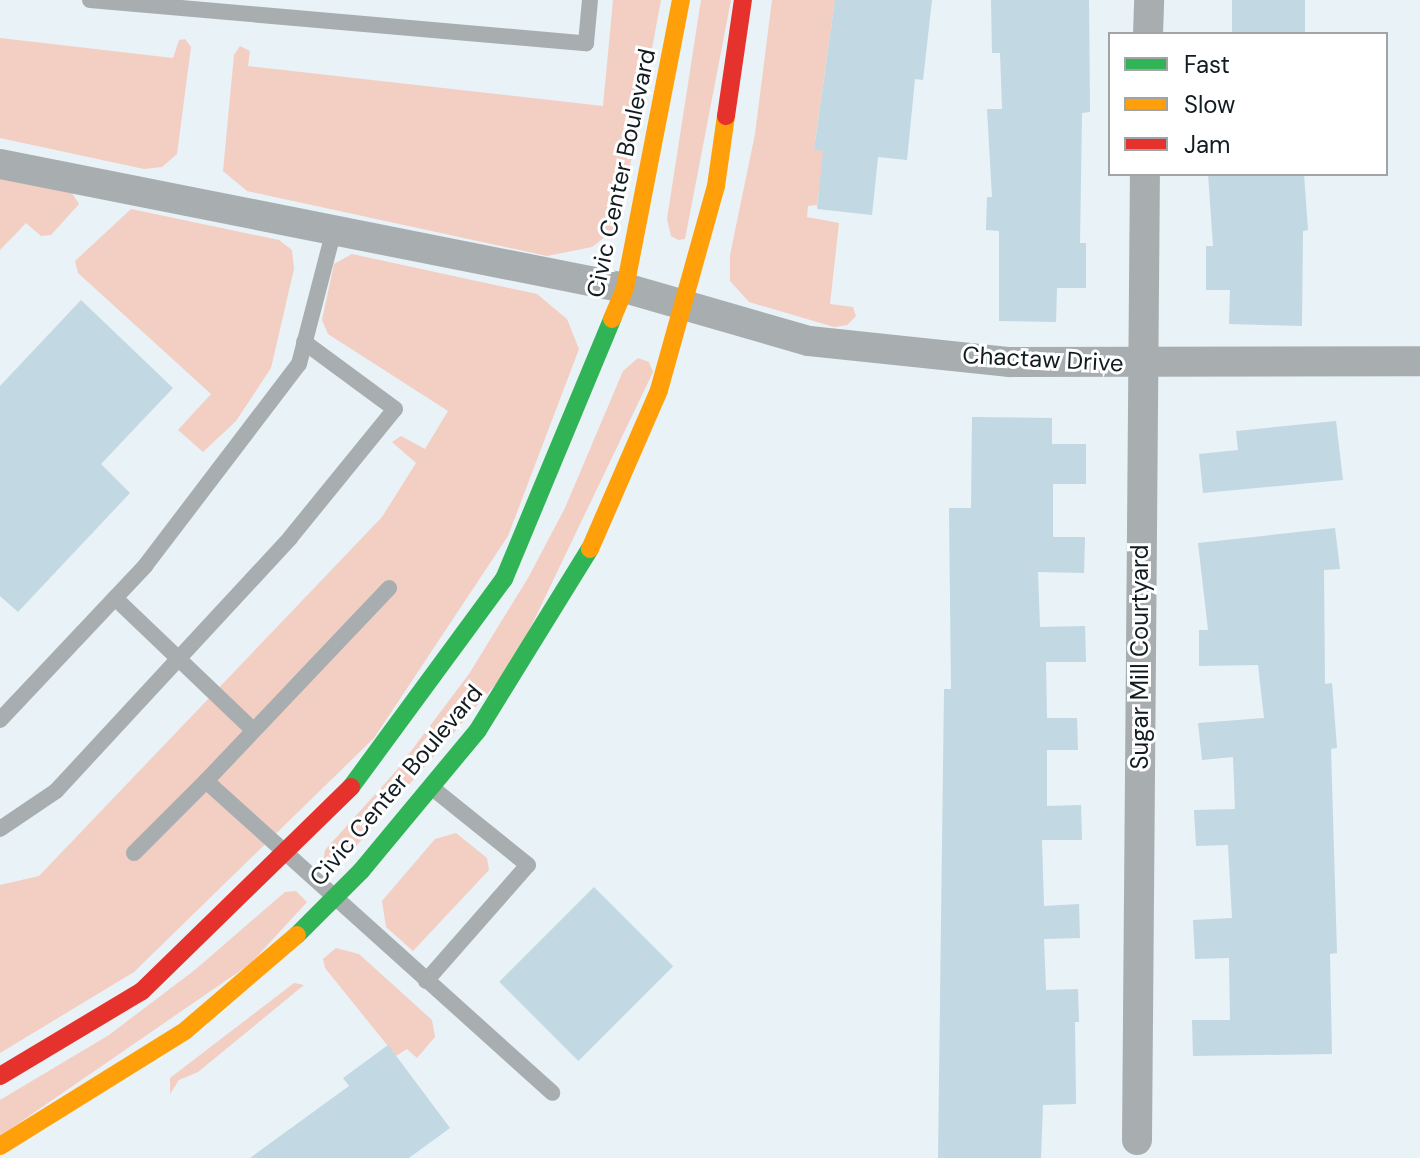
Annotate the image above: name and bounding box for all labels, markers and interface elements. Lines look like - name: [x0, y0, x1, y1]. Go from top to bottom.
- legend: [1108, 32, 1388, 176]
- street label: Civic Center Boulevard: [581, 46, 661, 300]
- text: Fast: [1184, 49, 1230, 80]
- text: Slow: [1184, 89, 1235, 120]
- text: Jam: [1184, 129, 1230, 160]
- street label: Chactaw Drive: [962, 340, 1124, 378]
- street label: Sugar Mill Courtyard: [1126, 544, 1154, 770]
- street label: Civic Center Boulevard: [303, 679, 489, 891]

